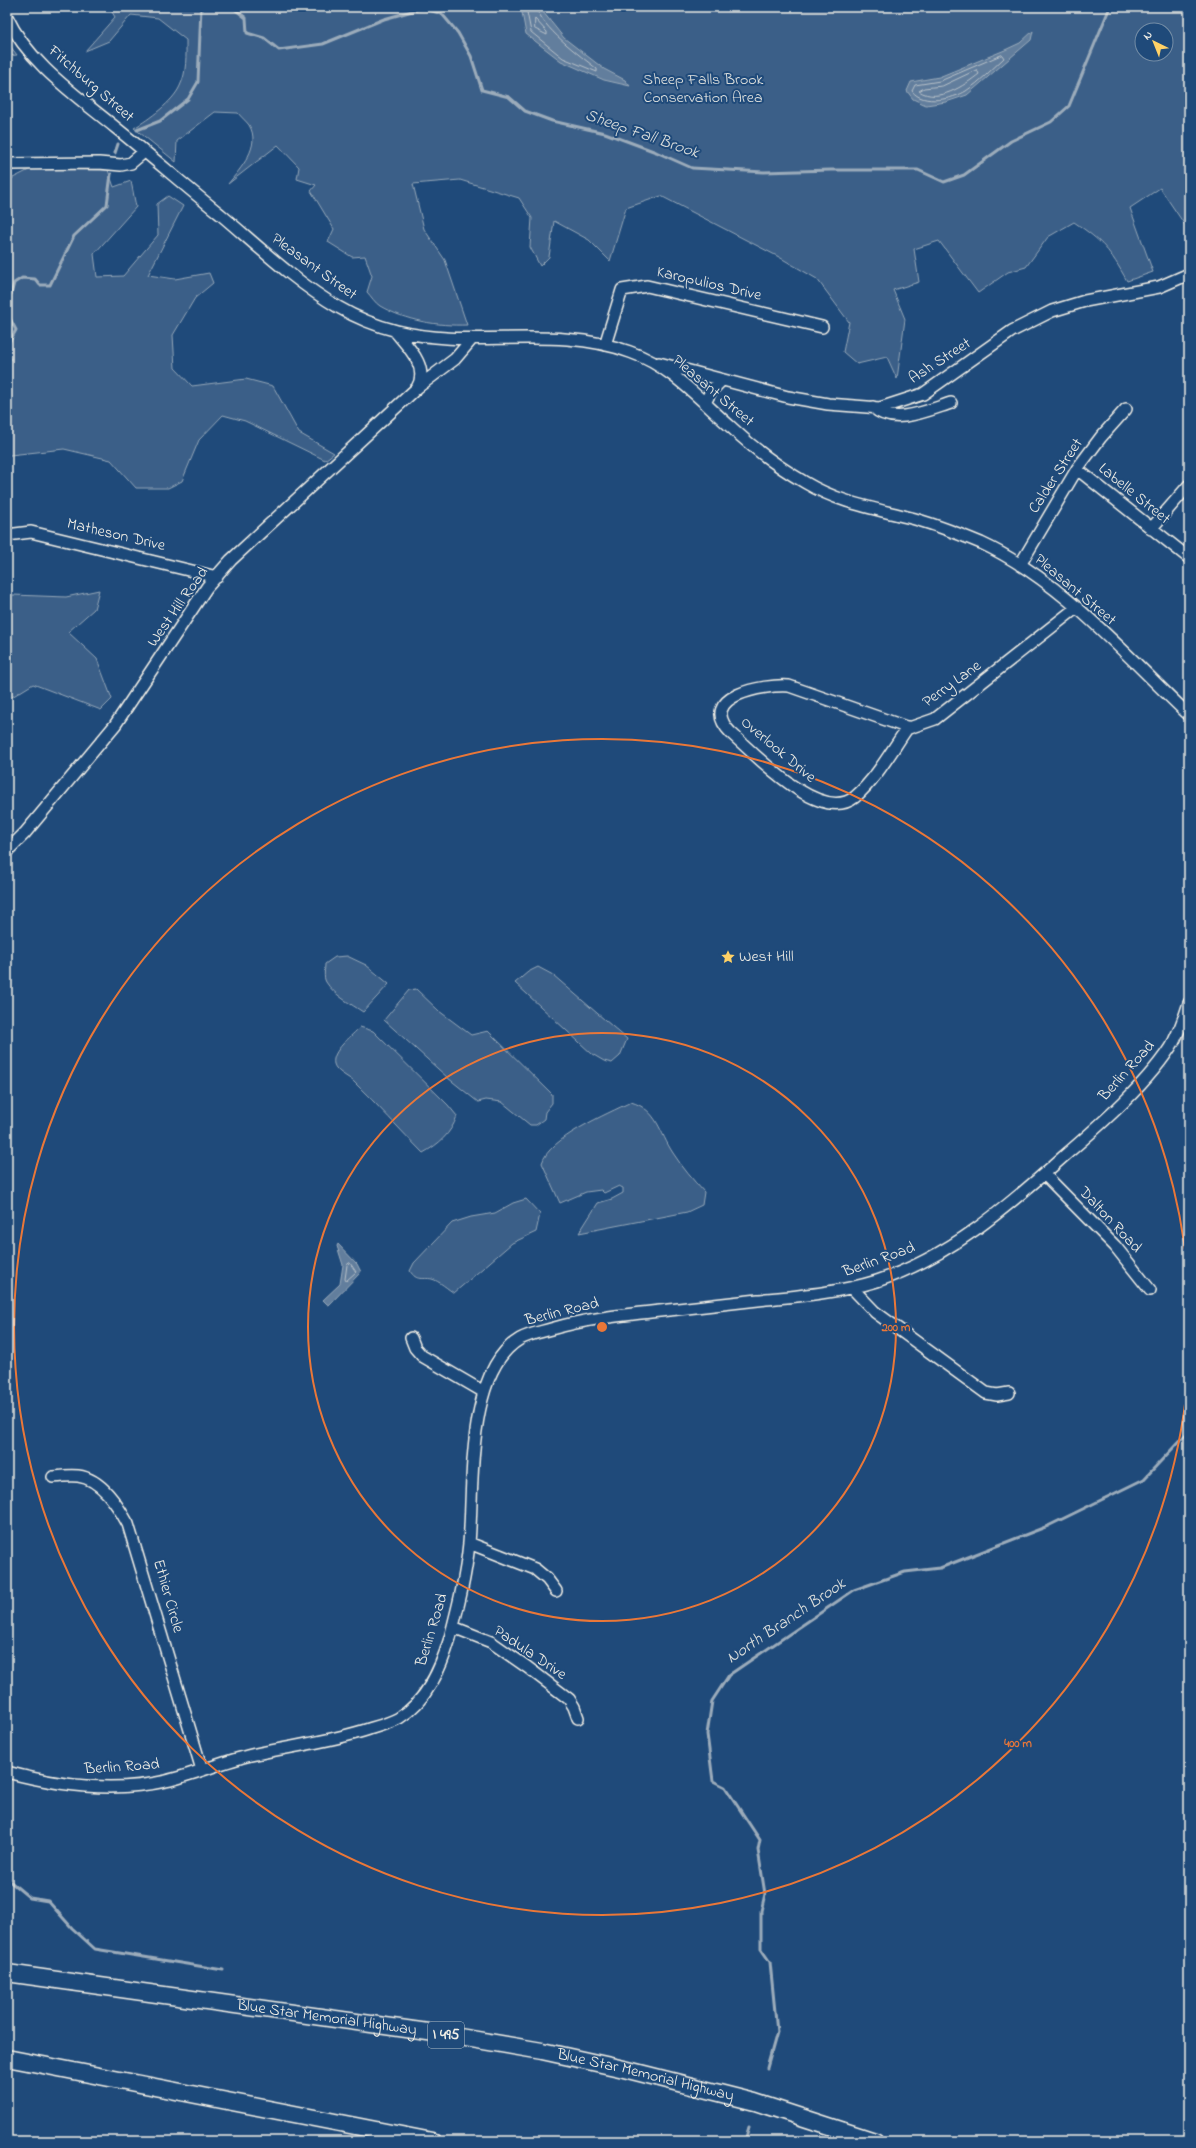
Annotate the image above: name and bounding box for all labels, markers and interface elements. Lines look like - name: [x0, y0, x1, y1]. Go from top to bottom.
- north arrow: [1134, 22, 1174, 62]
- text: N: [1140, 27, 1156, 44]
- street label: Fitchburg Street: [42, 39, 140, 129]
- park label: Sheep Falls Brook Conservation Area: [643, 68, 764, 110]
- water label: Sheep Fall Brook: [582, 103, 704, 166]
- street label: Pleasant Street: [266, 228, 362, 307]
- street label: Karopulios Drive: [654, 260, 765, 308]
- street label: Ash Street: [904, 332, 976, 390]
- street label: Pleasant Street: [667, 349, 760, 433]
- street label: Calder Street: [1023, 433, 1090, 518]
- street label: Labelle Street: [1093, 457, 1176, 531]
- street label: Matheson Drive: [64, 512, 168, 558]
- street label: Pleasant Street: [1029, 548, 1122, 632]
- street label: West Hill Road: [141, 562, 215, 652]
- street label: Perry Lane: [917, 654, 987, 714]
- street label: Overlook Drive: [735, 711, 822, 789]
- place label: West Hill: [739, 945, 794, 969]
- place icon: West Hill: [720, 949, 736, 965]
- street label: Berlin Road: [1092, 1035, 1161, 1108]
- street label: Dalton Road: [1072, 1181, 1147, 1259]
- street label: Berlin Road: [839, 1236, 918, 1284]
- street label: Berlin Road: [522, 1291, 601, 1333]
- text: 200 m: [881, 1319, 911, 1337]
- centre of rings: [595, 1320, 609, 1334]
- street label: Ethier Circle: [146, 1557, 190, 1636]
- water label: North Branch Brook: [721, 1571, 852, 1670]
- street label: Berlin Road: [409, 1591, 454, 1670]
- street label: Padula Drive: [489, 1620, 572, 1687]
- text: 400 m: [1003, 1735, 1032, 1753]
- street label: Berlin Road: [83, 1752, 160, 1782]
- street label: Blue Star Memorial Highway: [234, 1993, 418, 2042]
- road number: I 495: [428, 2022, 464, 2048]
- street label: Blue Star Memorial Highway: [554, 2042, 737, 2108]

